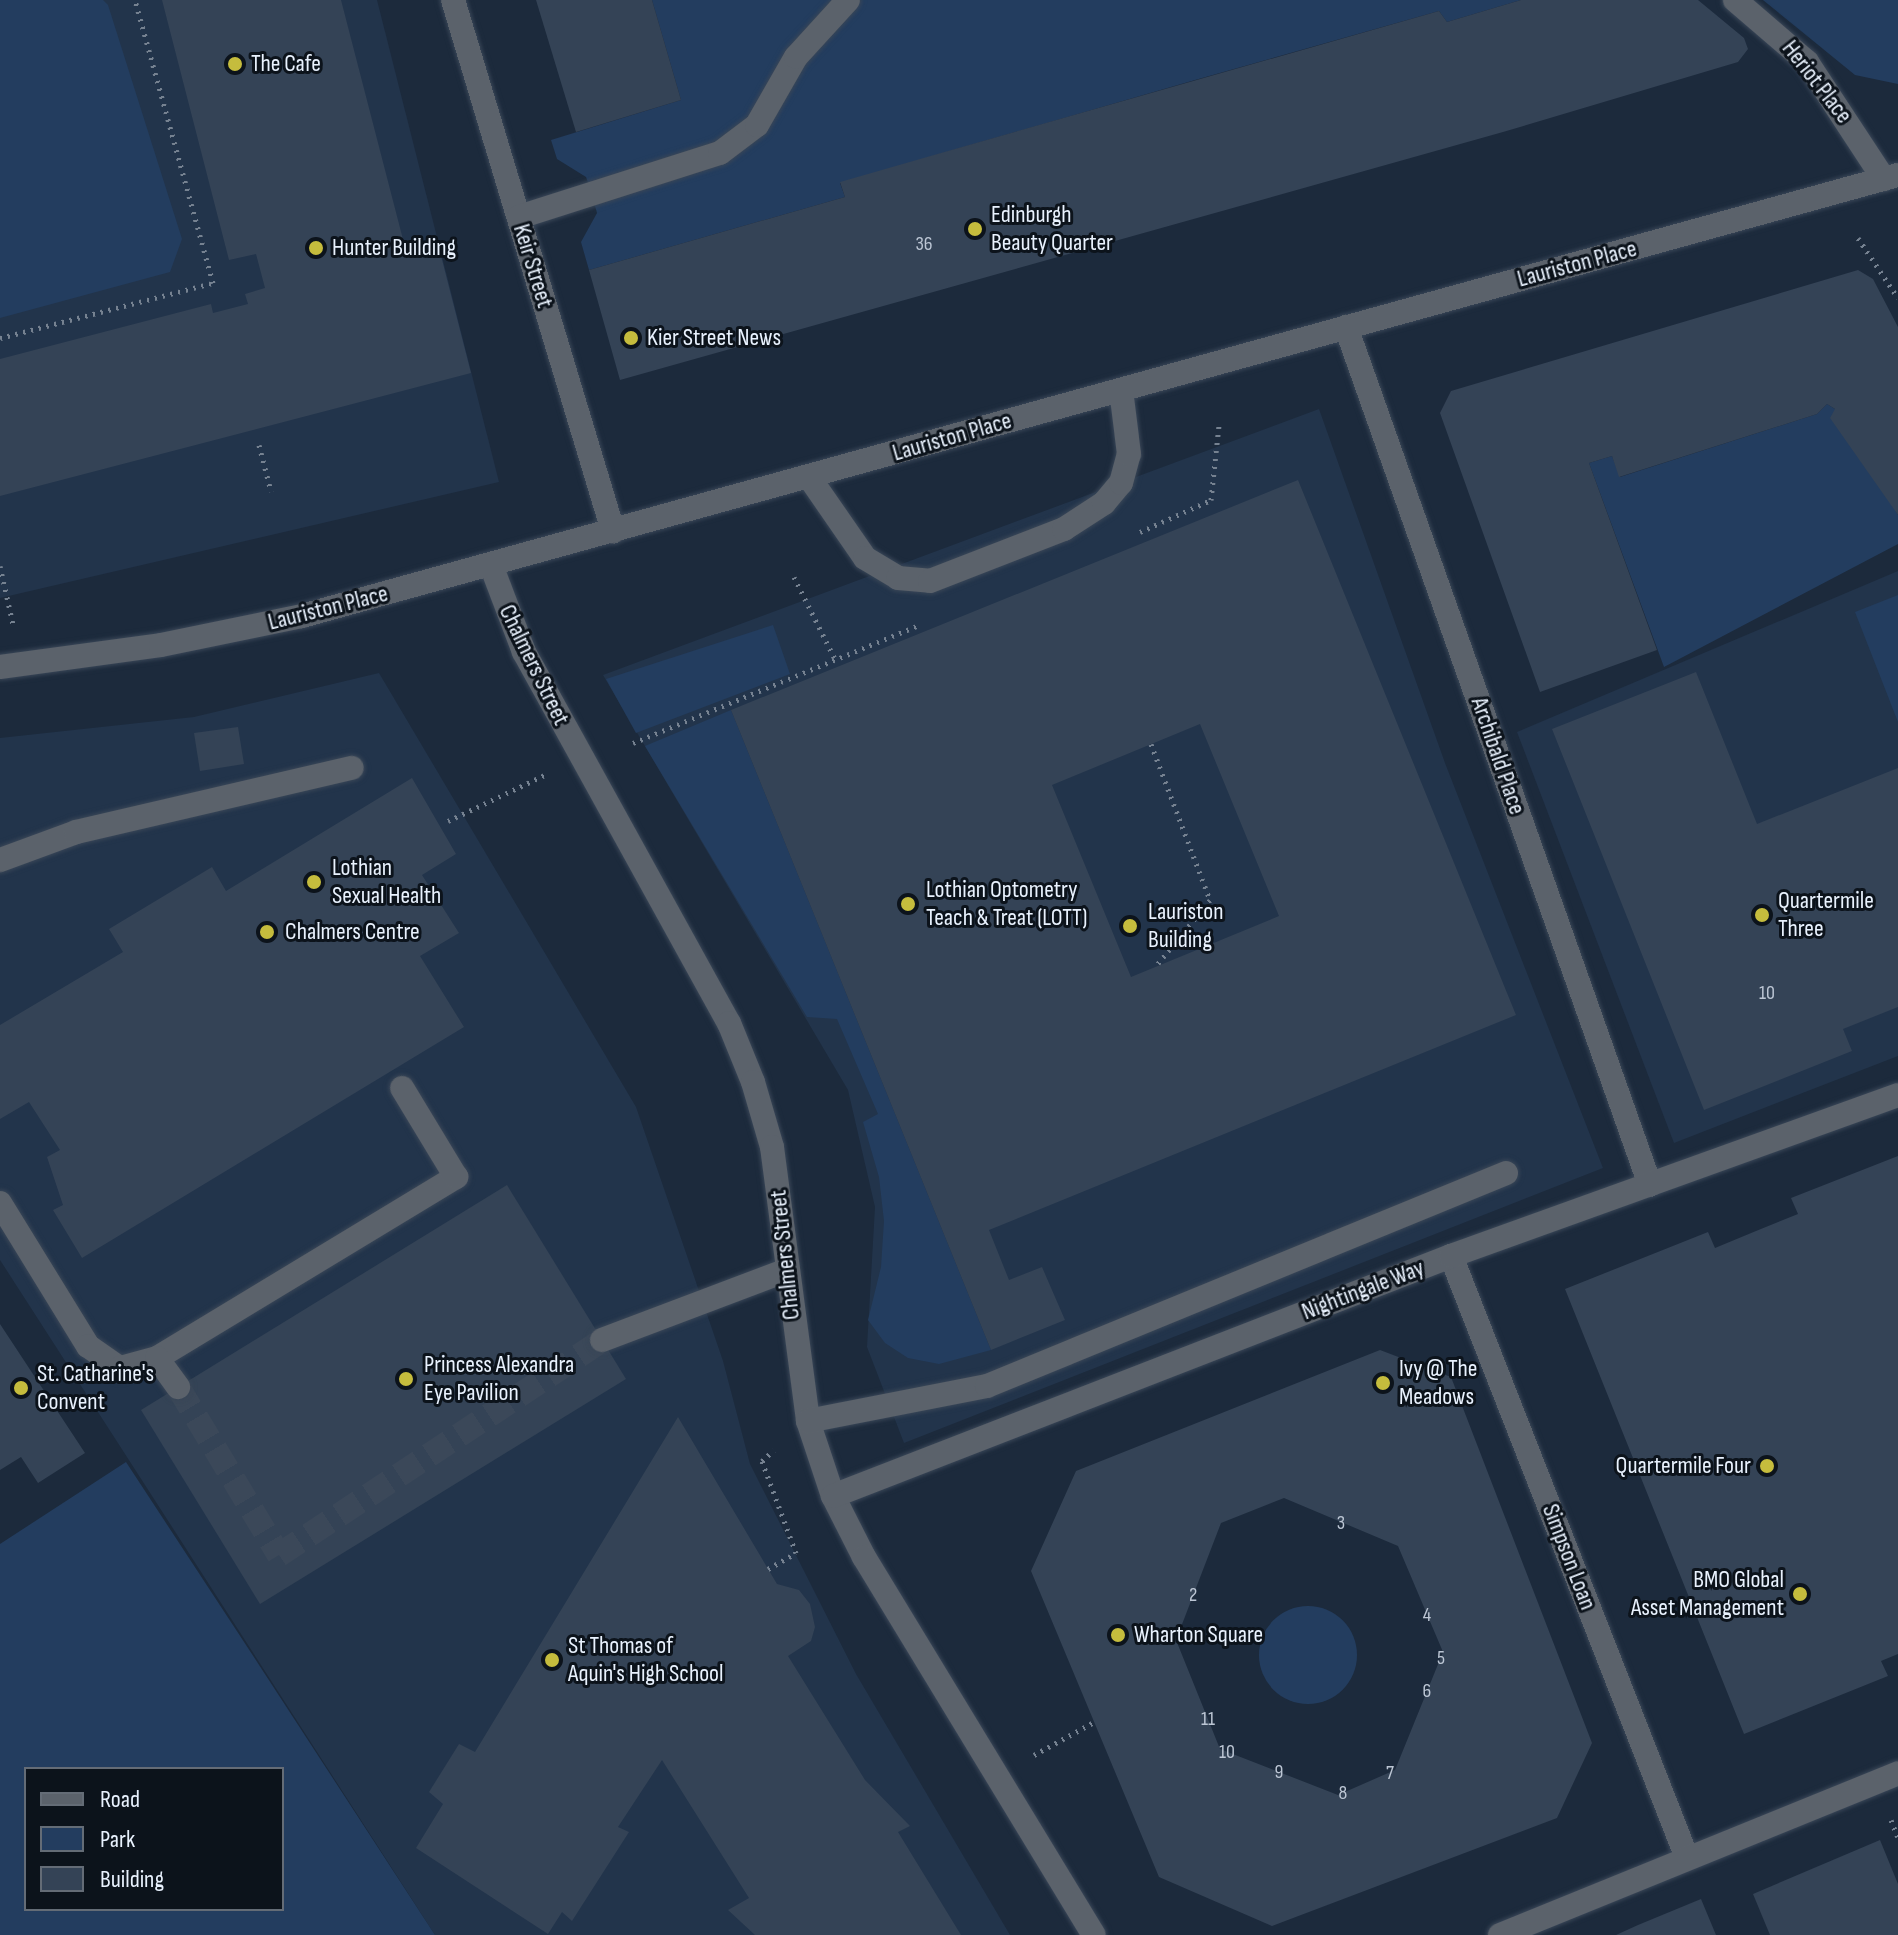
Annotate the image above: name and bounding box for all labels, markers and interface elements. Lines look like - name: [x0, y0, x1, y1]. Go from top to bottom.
- street label: Heriot Place: [1776, 35, 1858, 129]
- place label: The Cafe: [251, 50, 321, 78]
- marker: The Cafe: [226, 55, 244, 73]
- place label: Edinburgh Beauty Quarter: [991, 201, 1113, 257]
- marker: Edinburgh Beauty Quarter: [966, 220, 984, 238]
- street label: Keir Street: [507, 221, 559, 311]
- house number: 36: [915, 232, 933, 256]
- place label: Hunter Building: [332, 234, 456, 262]
- street label: Lauriston Place: [1514, 234, 1640, 294]
- marker: Hunter Building: [307, 239, 325, 257]
- place label: Kier Street News: [647, 324, 781, 352]
- marker: Kier Street News: [622, 329, 640, 347]
- street label: Lauriston Place: [889, 406, 1015, 468]
- street label: Lauriston Place: [265, 579, 391, 637]
- street label: Chalmers Street: [493, 600, 575, 730]
- street label: Archibald Place: [1465, 694, 1531, 818]
- place label: Lothian Sexual Health: [332, 854, 441, 910]
- marker: Lothian Sexual Health: [303, 871, 325, 893]
- place label: Lothian Optometry Teach & Treat (LOTT): [926, 876, 1087, 932]
- place label: Quartermile Three: [1778, 887, 1874, 943]
- marker: Lothian Optometry Teach & Treat (LOTT): [897, 893, 919, 915]
- place label: Lauriston Building: [1148, 898, 1223, 954]
- marker: Quartermile Three: [1753, 906, 1771, 924]
- marker: Lauriston Building: [1119, 915, 1141, 937]
- place label: Chalmers Centre: [285, 918, 420, 946]
- marker: Chalmers Centre: [256, 921, 278, 943]
- house number: 10: [1759, 981, 1775, 1005]
- street label: Chalmers Street: [764, 1189, 806, 1321]
- street label: Nightingale Way: [1298, 1254, 1428, 1326]
- place label: Princess Alexandra Eye Pavilion: [424, 1351, 574, 1407]
- place label: Ivy @ The Meadows: [1399, 1355, 1477, 1411]
- place label: St. Catharine's Convent: [37, 1360, 154, 1416]
- marker: Princess Alexandra Eye Pavilion: [395, 1368, 417, 1390]
- marker: Ivy @ The Meadows: [1374, 1374, 1392, 1392]
- marker: St. Catharine's Convent: [12, 1379, 30, 1397]
- place label: Quartermile Four: [1616, 1452, 1751, 1480]
- marker: Quartermile Four: [1758, 1457, 1776, 1475]
- street label: Simpson Loan: [1536, 1500, 1602, 1614]
- house number: 3: [1337, 1511, 1345, 1535]
- place label: BMO Global Asset Management: [1631, 1566, 1784, 1622]
- house number: 2: [1189, 1583, 1197, 1607]
- marker: BMO Global Asset Management: [1791, 1585, 1809, 1603]
- house number: 4: [1423, 1603, 1431, 1627]
- place label: Wharton Square: [1134, 1621, 1263, 1649]
- marker: Wharton Square: [1109, 1626, 1127, 1644]
- place label: St Thomas of Aquin's High School: [568, 1632, 724, 1688]
- house number: 5: [1437, 1646, 1445, 1670]
- marker: St Thomas of Aquin's High School: [543, 1651, 561, 1669]
- house number: 6: [1423, 1679, 1431, 1703]
- house number: 11: [1201, 1707, 1215, 1731]
- house number: 10: [1219, 1740, 1235, 1764]
- house number: 9: [1275, 1760, 1283, 1784]
- house number: 7: [1386, 1761, 1394, 1785]
- legend: [24, 1767, 284, 1911]
- house number: 8: [1339, 1781, 1347, 1805]
- text: Road: [100, 1785, 140, 1814]
- text: Park: [100, 1825, 135, 1854]
- text: Building: [100, 1865, 164, 1894]

